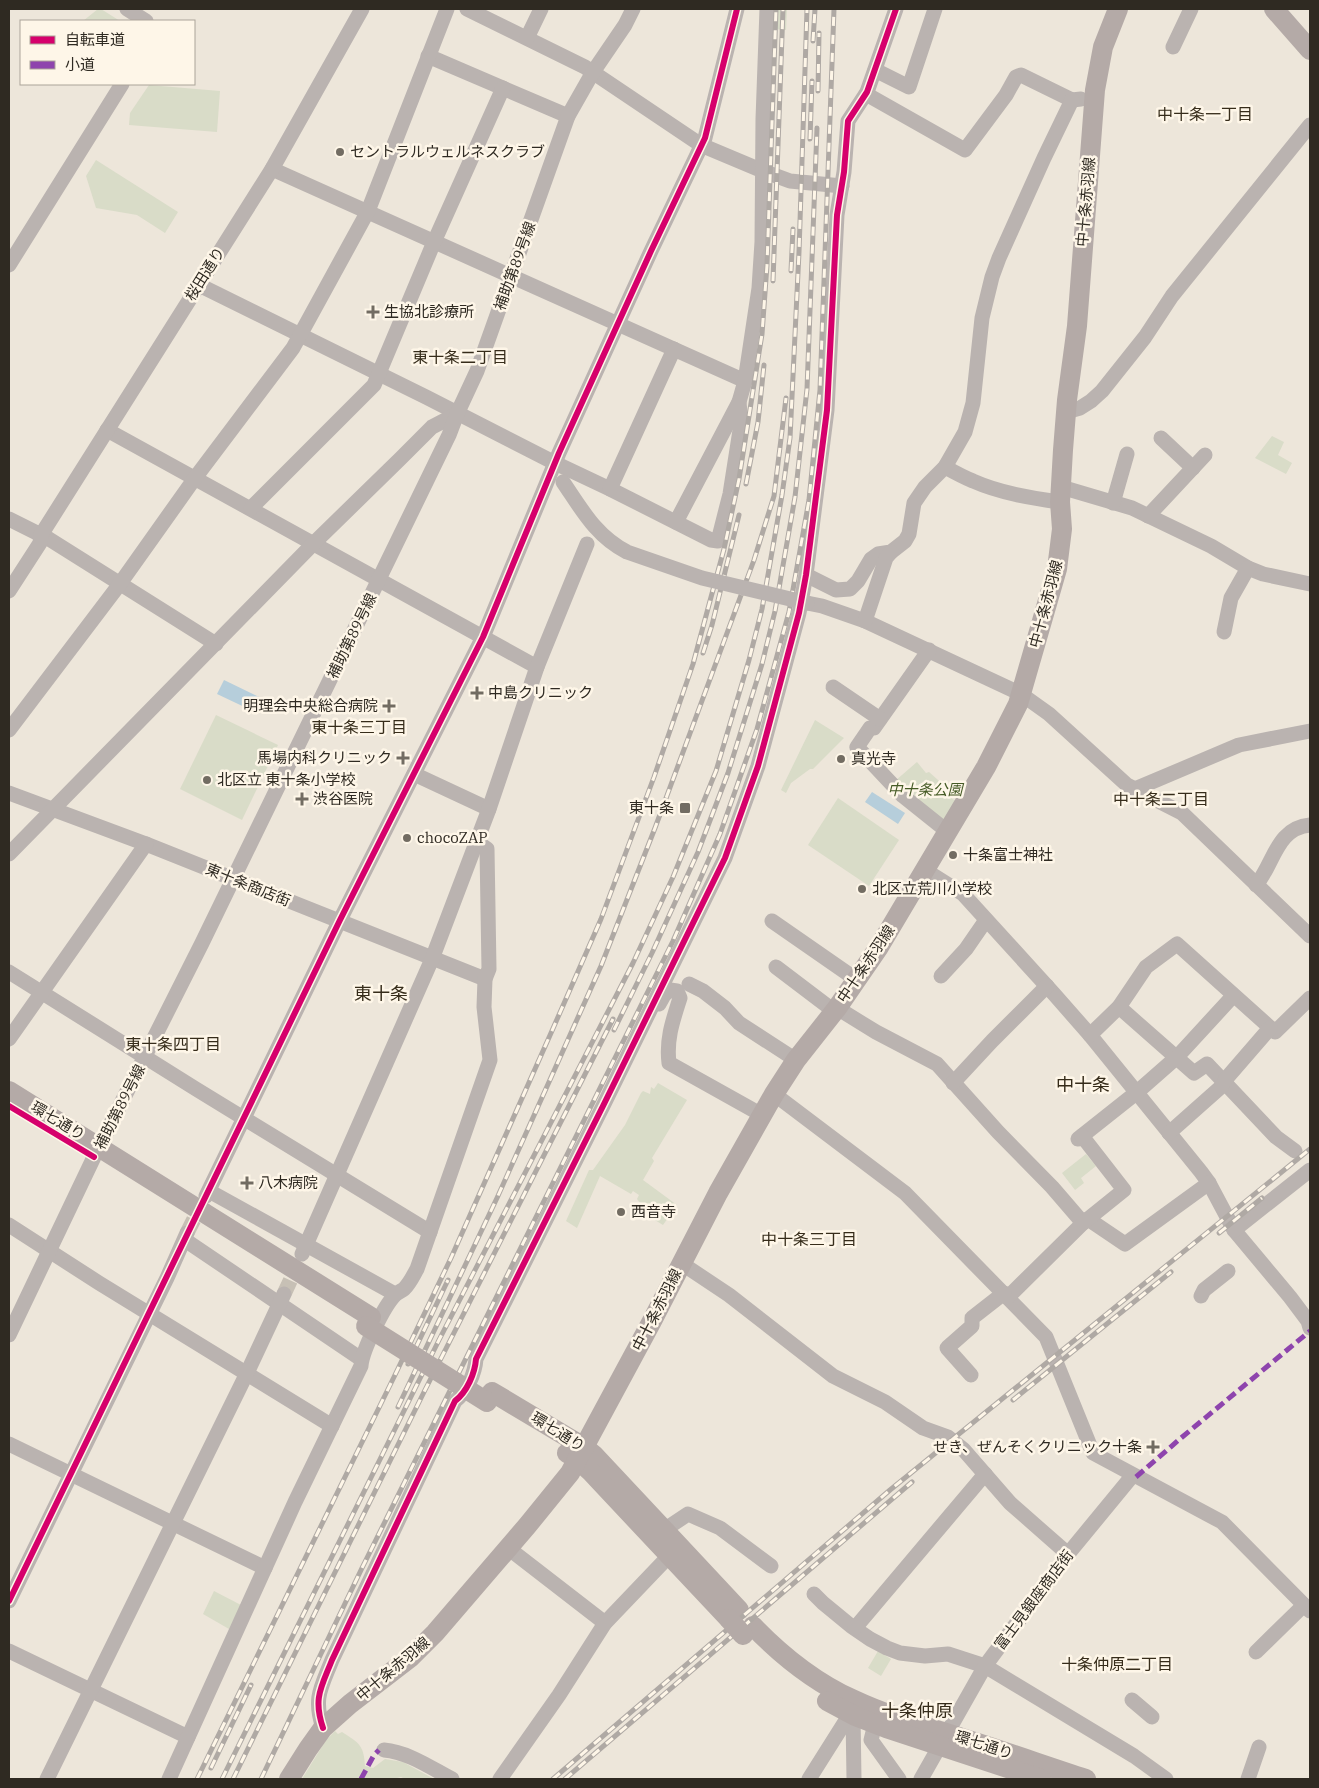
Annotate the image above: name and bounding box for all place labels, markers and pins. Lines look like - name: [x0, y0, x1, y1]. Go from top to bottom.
- place label: セントラルウェルネスクラブ: [350, 142, 545, 161]
- marker: セントラルウェルネスクラブ: [334, 146, 346, 158]
- place label: 生協北診療所: [384, 302, 474, 321]
- marker: 生協北診療所: [366, 305, 380, 319]
- place label: 中島クリニック: [488, 683, 593, 702]
- marker: 中島クリニック: [470, 686, 484, 700]
- place label: 明理会中央総合病院: [243, 696, 378, 715]
- marker: 明理会中央総合病院: [382, 699, 396, 713]
- place label: 馬場内科クリニック: [257, 748, 392, 767]
- place label: 真光寺: [851, 749, 896, 768]
- marker: 馬場内科クリニック: [396, 751, 410, 765]
- marker: 真光寺: [835, 753, 847, 765]
- place label: 北区立 東十条小学校: [217, 770, 355, 789]
- marker: 北区立 東十条小学校: [201, 774, 213, 786]
- place label: 渋谷医院: [313, 789, 373, 808]
- marker: 渋谷医院: [295, 792, 309, 806]
- place label: 東十条: [629, 798, 674, 817]
- marker: 東十条: [678, 801, 692, 815]
- place label: chocoZAP: [417, 828, 488, 847]
- marker: chocoZAP: [401, 832, 413, 844]
- place label: 十条富士神社: [963, 845, 1053, 864]
- marker: 十条富士神社: [947, 849, 959, 861]
- place label: 北区立荒川小学校: [872, 879, 992, 898]
- marker: 北区立荒川小学校: [856, 883, 868, 895]
- place label: 八木病院: [258, 1173, 318, 1192]
- marker: 八木病院: [240, 1176, 254, 1190]
- place label: 西音寺: [631, 1202, 676, 1221]
- marker: 西音寺: [615, 1206, 627, 1218]
- place label: せき、ぜんそくクリニック十条: [933, 1437, 1142, 1456]
- marker: せき、ぜんそくクリニック十条: [1146, 1440, 1160, 1454]

